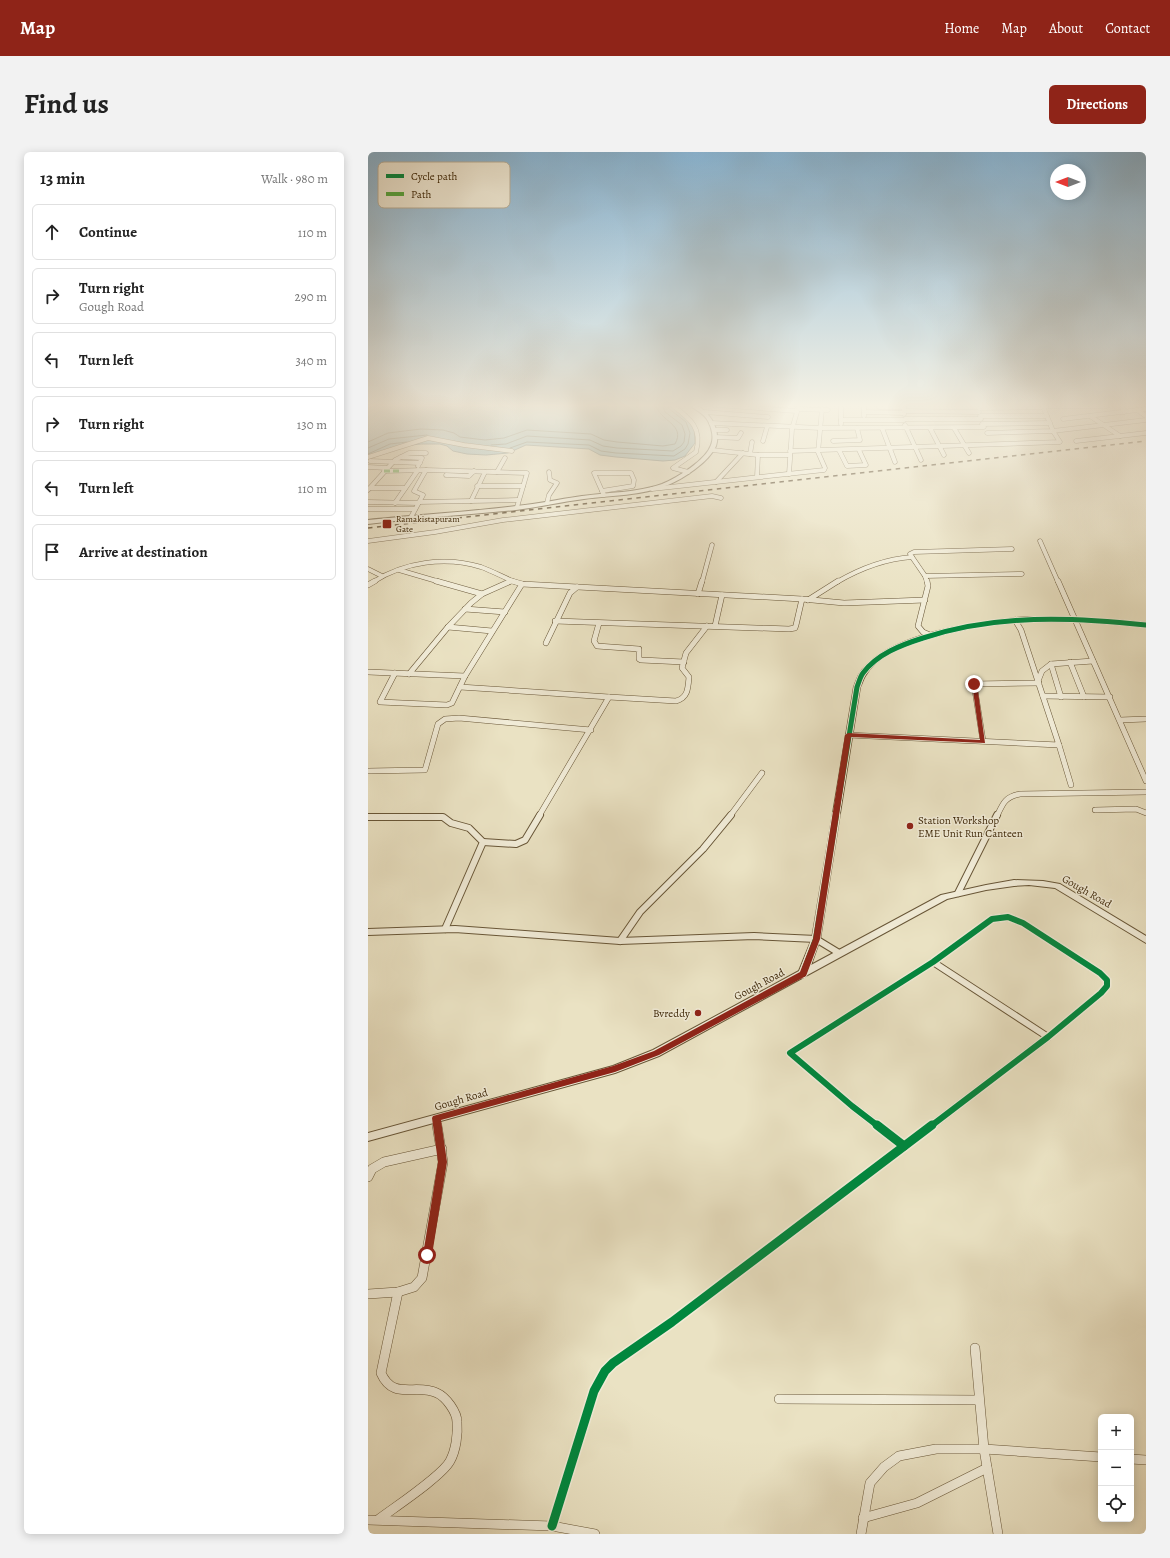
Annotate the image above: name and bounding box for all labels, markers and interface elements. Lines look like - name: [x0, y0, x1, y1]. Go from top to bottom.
- text: Map: [20, 15, 55, 41]
- text: Home: [944, 19, 979, 38]
- text: Map: [1001, 19, 1027, 38]
- text: About: [1049, 19, 1083, 38]
- text: Contact: [1105, 19, 1150, 38]
- text: Find us: [24, 85, 109, 123]
- button: Directions: [1049, 85, 1146, 124]
- legend: [378, 162, 510, 208]
- north arrow: [1050, 164, 1086, 200]
- text: 13 min: [40, 167, 85, 190]
- text: Cycle path: [411, 169, 458, 184]
- text: Walk · 980 m: [261, 170, 328, 187]
- text: Path: [411, 187, 432, 202]
- icon: ahead: [41, 221, 63, 243]
- text: Continue: [79, 222, 137, 242]
- text: 110 m: [298, 224, 327, 241]
- text: Turn right: [79, 278, 144, 298]
- icon: right: [41, 285, 63, 307]
- text: 290 m: [295, 288, 327, 305]
- text: Gough Road: [79, 298, 144, 315]
- icon: left: [41, 349, 63, 371]
- text: Turn left: [79, 350, 134, 370]
- text: 340 m: [295, 352, 327, 369]
- icon: right: [41, 413, 63, 435]
- text: Turn right: [79, 414, 144, 434]
- text: 130 m: [297, 416, 327, 433]
- icon: left: [41, 477, 63, 499]
- text: Turn left: [79, 478, 134, 498]
- text: 110 m: [298, 480, 327, 497]
- place label: Ramakistapuram Gate: [396, 513, 460, 535]
- marker: Ramakistapuram Gate: [381, 518, 393, 530]
- icon: arrive: [41, 541, 63, 563]
- text: Arrive at destination: [79, 542, 208, 562]
- route end: [965, 675, 983, 693]
- place label: Station Workshop EME Unit Run Canteen: [918, 813, 1023, 841]
- marker: Station Workshop EME Unit Run Canteen: [905, 821, 915, 831]
- street label: Gough Road: [1059, 871, 1114, 912]
- street label: Gough Road: [731, 965, 787, 1004]
- place label: Bvreddy: [653, 1006, 690, 1021]
- marker: Bvreddy: [693, 1008, 703, 1018]
- street label: Gough Road: [433, 1085, 490, 1114]
- route start: [418, 1246, 436, 1264]
- map controls: [1098, 1414, 1134, 1522]
- button: +: [1098, 1414, 1134, 1450]
- button: −: [1098, 1450, 1134, 1486]
- button: locate: [1098, 1486, 1134, 1522]

